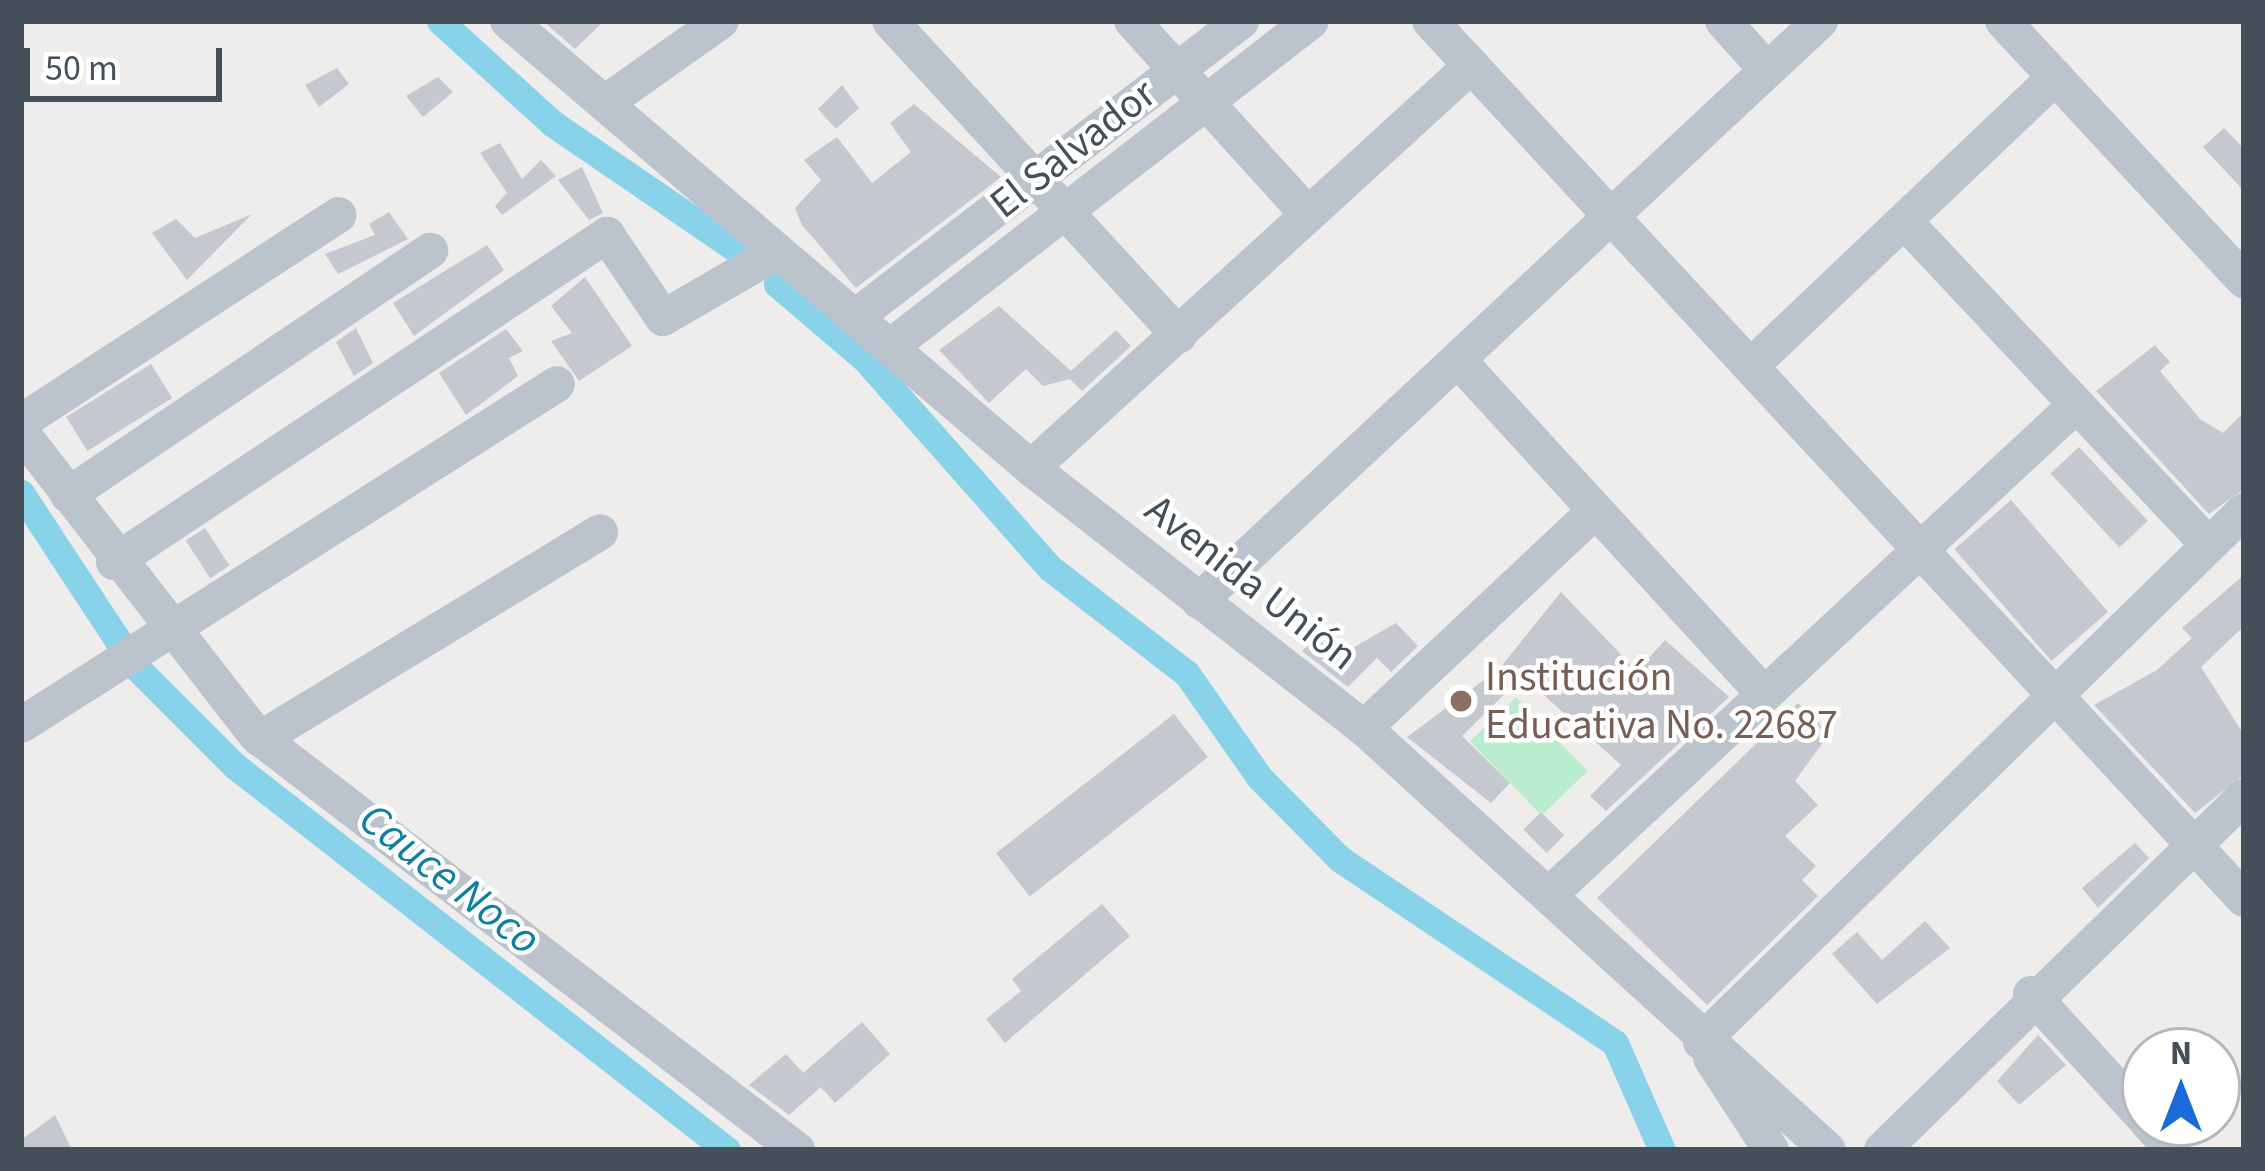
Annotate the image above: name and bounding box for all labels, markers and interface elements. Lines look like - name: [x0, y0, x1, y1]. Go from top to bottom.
- scale bar: [30, 24, 228, 98]
- text: 50 m: [45, 43, 118, 94]
- street label: El Salvador: [980, 69, 1166, 229]
- street label: Avenida Unión: [1135, 485, 1367, 681]
- place label: Institución Educativa No. 22687: [1485, 652, 1838, 750]
- marker: Institución Educativa No. 22687: [1448, 688, 1474, 714]
- water label: Cauce Noco: [348, 792, 550, 968]
- north arrow: [2121, 1027, 2241, 1147]
- text: N: [2170, 1030, 2192, 1077]

